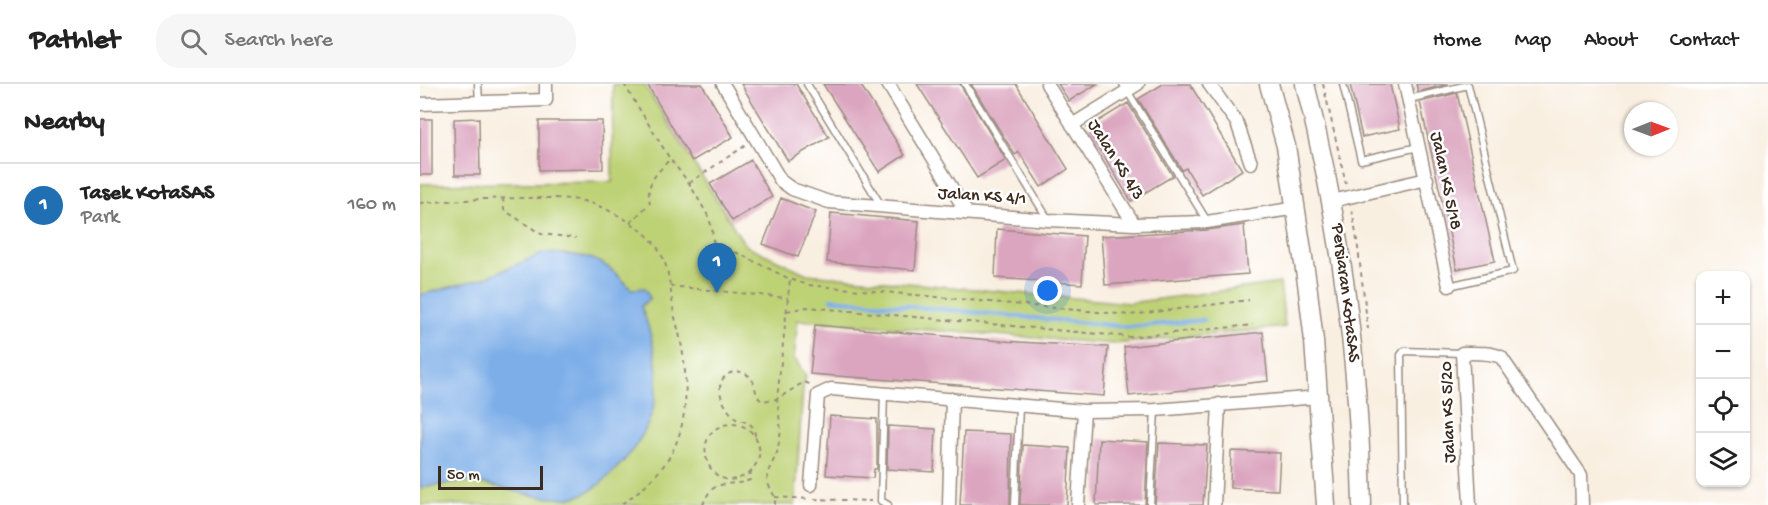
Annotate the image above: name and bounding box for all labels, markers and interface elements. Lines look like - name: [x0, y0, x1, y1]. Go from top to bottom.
- search box: [156, 14, 576, 68]
- text: Pathlet: [30, 25, 120, 58]
- icon: search: [177, 25, 210, 58]
- text: Search here: [225, 28, 333, 54]
- text: Home: [1433, 29, 1481, 54]
- text: Map: [1514, 29, 1551, 54]
- text: About: [1584, 29, 1637, 54]
- text: Contact: [1670, 29, 1738, 54]
- north arrow: [1624, 102, 1678, 156]
- text: Nearby: [24, 108, 105, 139]
- street label: Jalan KS 4/3: [1082, 116, 1148, 204]
- street label: Jalan KS 5/18: [1424, 130, 1466, 232]
- text: Tasek KotaSAS: [81, 181, 214, 207]
- street label: Jalan KS 4/1: [937, 183, 1027, 211]
- text: 1: [39, 194, 48, 217]
- text: 160 m: [347, 194, 396, 217]
- text: Park: [81, 207, 119, 230]
- street label: Persiaran KotaSAS: [1326, 222, 1364, 364]
- pin: 1: [698, 244, 736, 293]
- map controls: [1696, 271, 1750, 487]
- button: +: [1696, 271, 1750, 325]
- your location: [1033, 276, 1062, 305]
- button: −: [1696, 325, 1750, 379]
- street label: Jalan KS 5/20: [1437, 361, 1461, 463]
- button: locate: [1696, 379, 1750, 433]
- button: layers: [1696, 433, 1750, 487]
- scale bar: [438, 463, 543, 490]
- text: 50 m: [447, 467, 480, 486]

